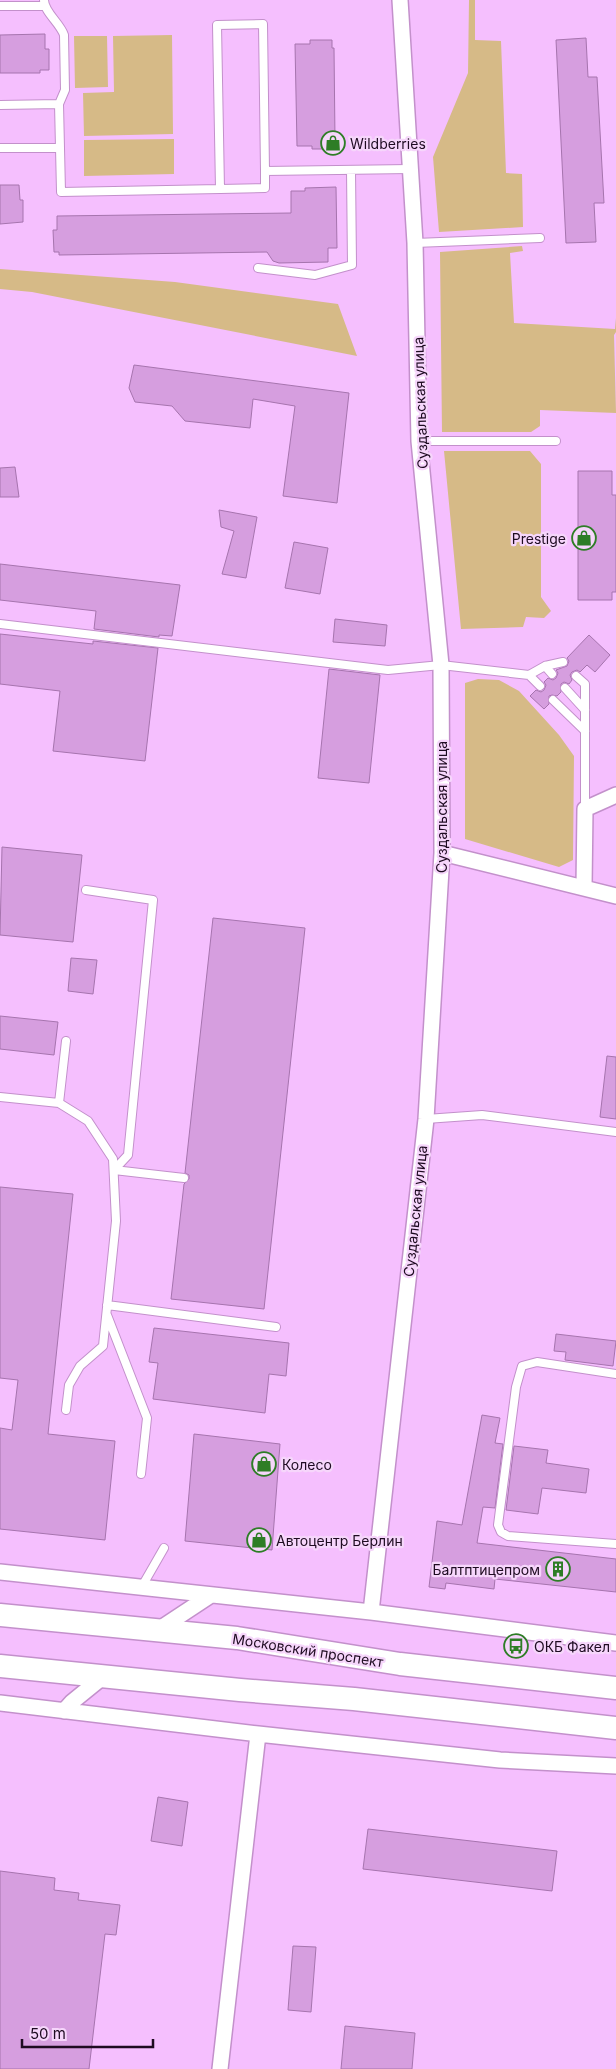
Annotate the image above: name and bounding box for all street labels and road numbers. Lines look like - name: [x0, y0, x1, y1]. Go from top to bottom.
- street label: Суздальская улица: [409, 337, 431, 469]
- street label: Суздальская улица: [433, 741, 450, 873]
- street label: Суздальская улица: [400, 1144, 430, 1278]
- street label: Московский проспект: [231, 1630, 385, 1670]

